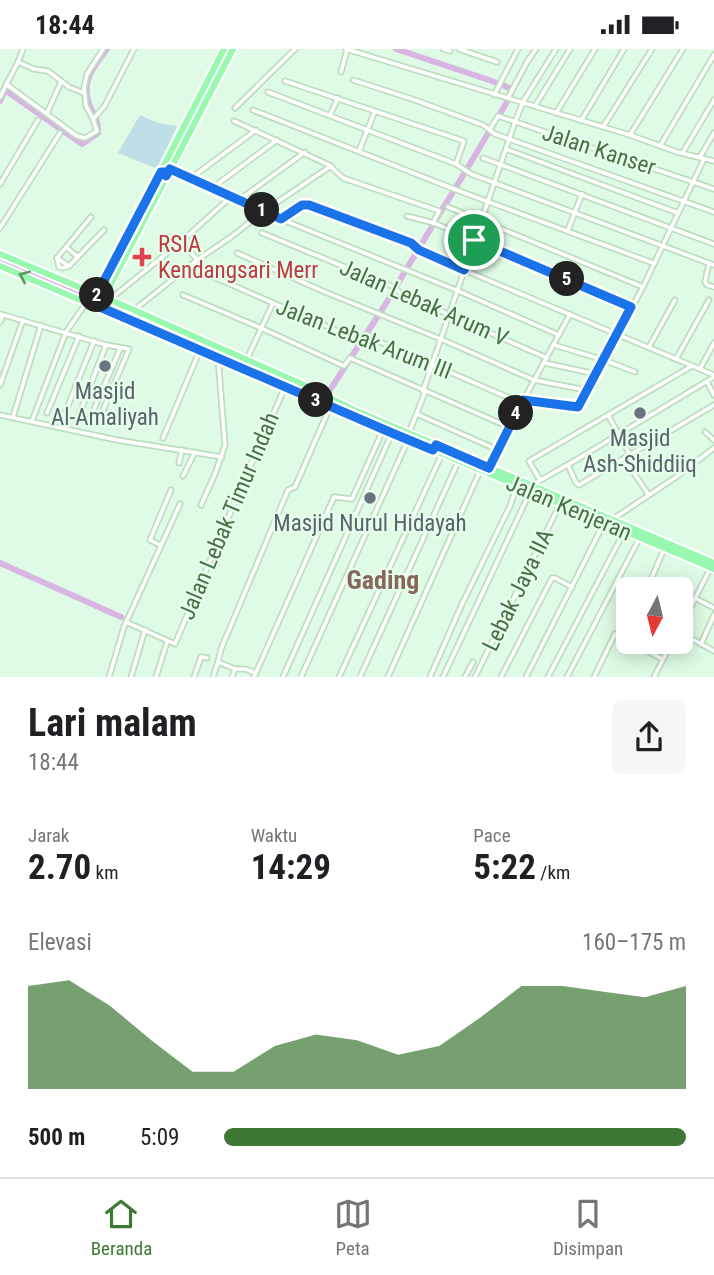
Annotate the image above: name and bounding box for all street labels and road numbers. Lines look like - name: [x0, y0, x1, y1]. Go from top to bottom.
- street label: Jalan Kanser: [539, 119, 659, 181]
- street label: Jalan Lebak Arum V: [336, 254, 512, 352]
- street label: Jalan Lebak Arum III: [272, 293, 456, 385]
- street label: Jalan Lebak Timur Indah: [173, 408, 285, 624]
- street label: Jalan Kenjeran: [502, 469, 636, 547]
- street label: Lebak Jaya IIA: [477, 525, 559, 655]

